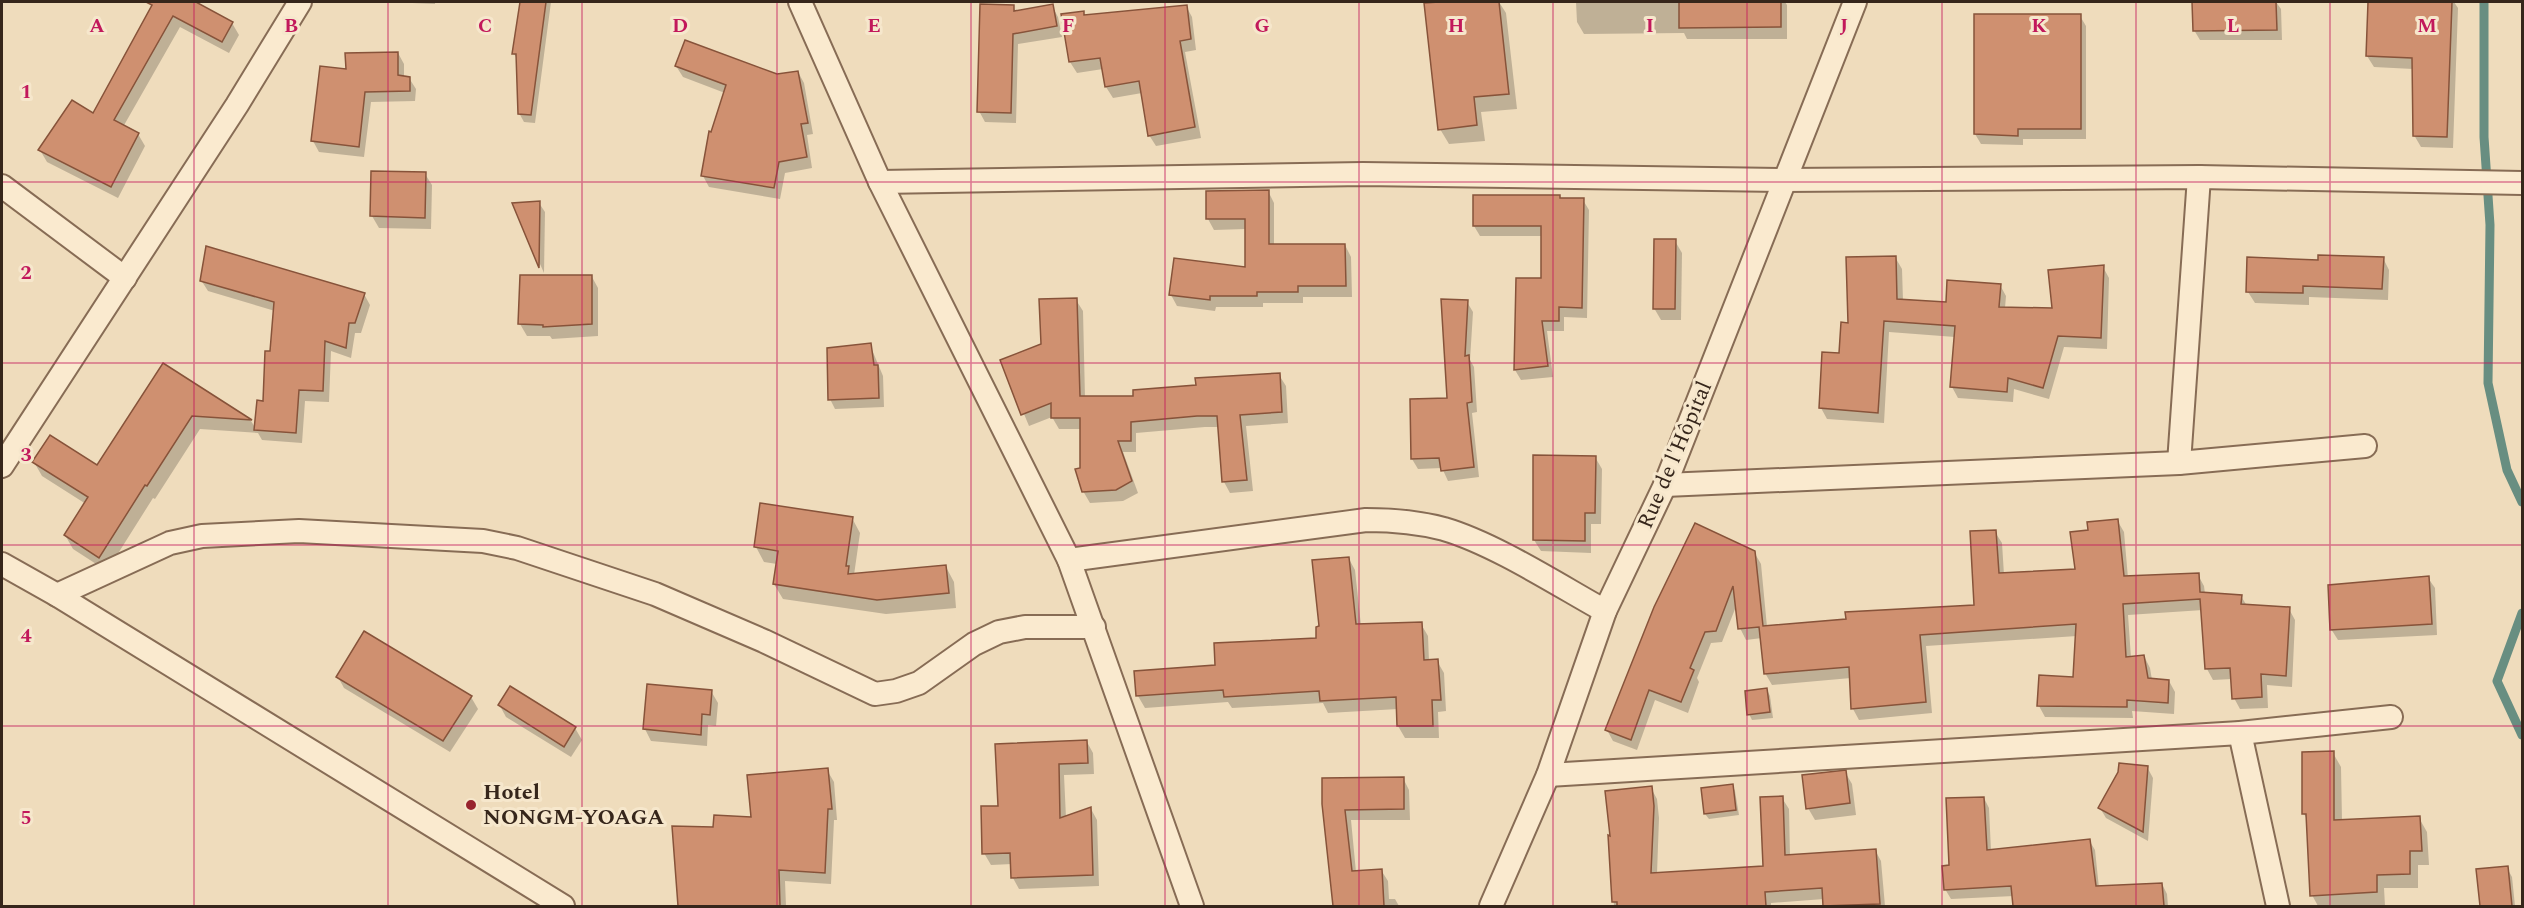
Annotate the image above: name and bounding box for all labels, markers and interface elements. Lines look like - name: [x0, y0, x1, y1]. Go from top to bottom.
- text: A: [89, 11, 105, 41]
- text: B: [284, 11, 298, 41]
- text: C: [478, 11, 492, 41]
- text: D: [672, 11, 688, 41]
- text: E: [867, 11, 881, 41]
- text: F: [1062, 11, 1074, 41]
- text: G: [1254, 11, 1270, 41]
- text: H: [1448, 11, 1464, 41]
- text: I: [1646, 11, 1654, 41]
- text: J: [1840, 11, 1848, 41]
- text: K: [2031, 11, 2047, 41]
- text: L: [2227, 11, 2239, 41]
- text: M: [2417, 11, 2437, 41]
- text: 1: [20, 77, 32, 107]
- text: 2: [20, 258, 32, 288]
- street label: Rue de l'Hôpital: [1629, 376, 1721, 534]
- text: 3: [20, 440, 32, 470]
- text: 4: [20, 621, 32, 651]
- place label: Hotel NONGM-YOAGA: [483, 776, 664, 834]
- marker: Hotel NONGM-YOAGA: [464, 798, 478, 812]
- text: 5: [20, 803, 32, 833]

